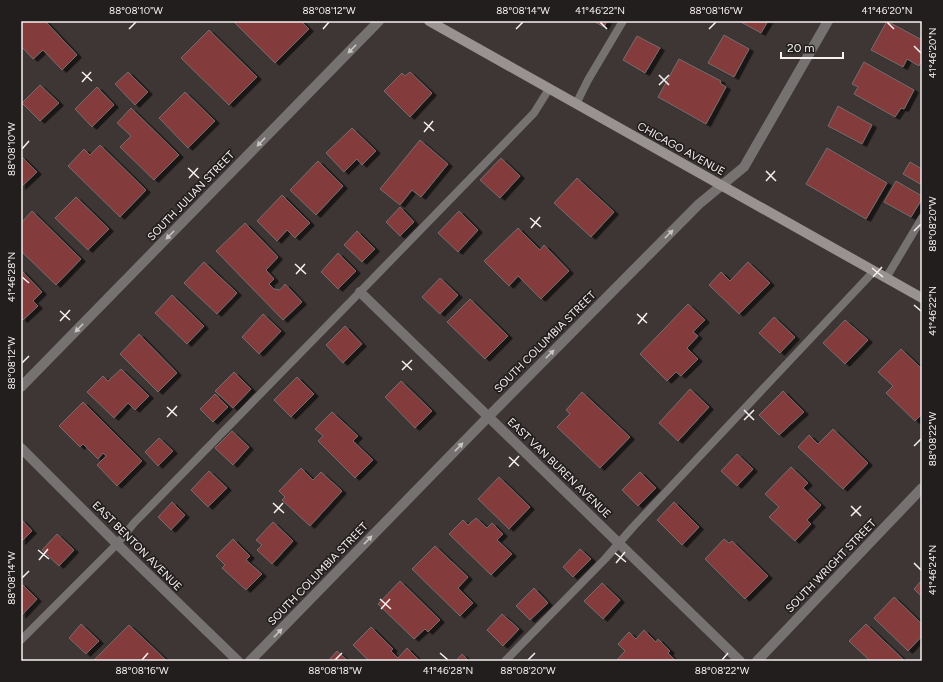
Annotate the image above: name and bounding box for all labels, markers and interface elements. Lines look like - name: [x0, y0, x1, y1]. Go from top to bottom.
- text: 88°08'10"W: [109, 4, 163, 17]
- text: 88°08'12"W: [302, 4, 356, 17]
- text: 88°08'14"W: [496, 4, 550, 17]
- text: 41°46'22"N: [575, 4, 625, 17]
- text: 88°08'16"W: [689, 4, 743, 17]
- text: 41°46'20"N: [862, 4, 912, 17]
- text: 41°46'20"N: [926, 28, 939, 78]
- scale bar: [781, 34, 843, 60]
- text: 20 m: [787, 41, 815, 55]
- one-way arrow: [347, 44, 356, 54]
- street label: CHICAGO AVENUE: [635, 120, 727, 178]
- text: 88°08'10"W: [5, 122, 18, 176]
- one-way arrow: [256, 137, 266, 147]
- street label: SOUTH JULIAN STREET: [145, 148, 237, 244]
- text: 88°08'20"W: [926, 196, 939, 252]
- one-way arrow: [664, 229, 674, 239]
- one-way arrow: [165, 230, 175, 240]
- text: 41°46'28"N: [5, 252, 18, 302]
- text: 41°46'22"N: [926, 286, 939, 336]
- street label: SOUTH COLUMBIA STREET: [492, 289, 598, 395]
- one-way arrow: [74, 323, 84, 333]
- text: 88°08'12"W: [5, 336, 18, 390]
- one-way arrow: [545, 349, 555, 359]
- text: 88°08'22"W: [926, 411, 939, 466]
- street label: EAST VAN BUREN AVENUE: [505, 415, 613, 521]
- one-way arrow: [454, 442, 464, 452]
- street label: EAST BENTON AVENUE: [90, 499, 184, 593]
- street label: SOUTH WRIGHT STREET: [783, 517, 879, 615]
- street label: SOUTH COLUMBIA STREET: [265, 520, 371, 628]
- one-way arrow: [363, 535, 373, 545]
- text: 41°46'24"N: [926, 545, 939, 595]
- text: 88°08'14"W: [5, 551, 18, 605]
- one-way arrow: [273, 628, 282, 638]
- text: 88°08'16"W: [115, 664, 169, 677]
- text: 88°08'18"W: [308, 664, 362, 677]
- text: 41°46'28"N: [423, 664, 473, 677]
- text: 88°08'20"W: [500, 664, 556, 677]
- text: 88°08'22"W: [695, 664, 750, 677]

